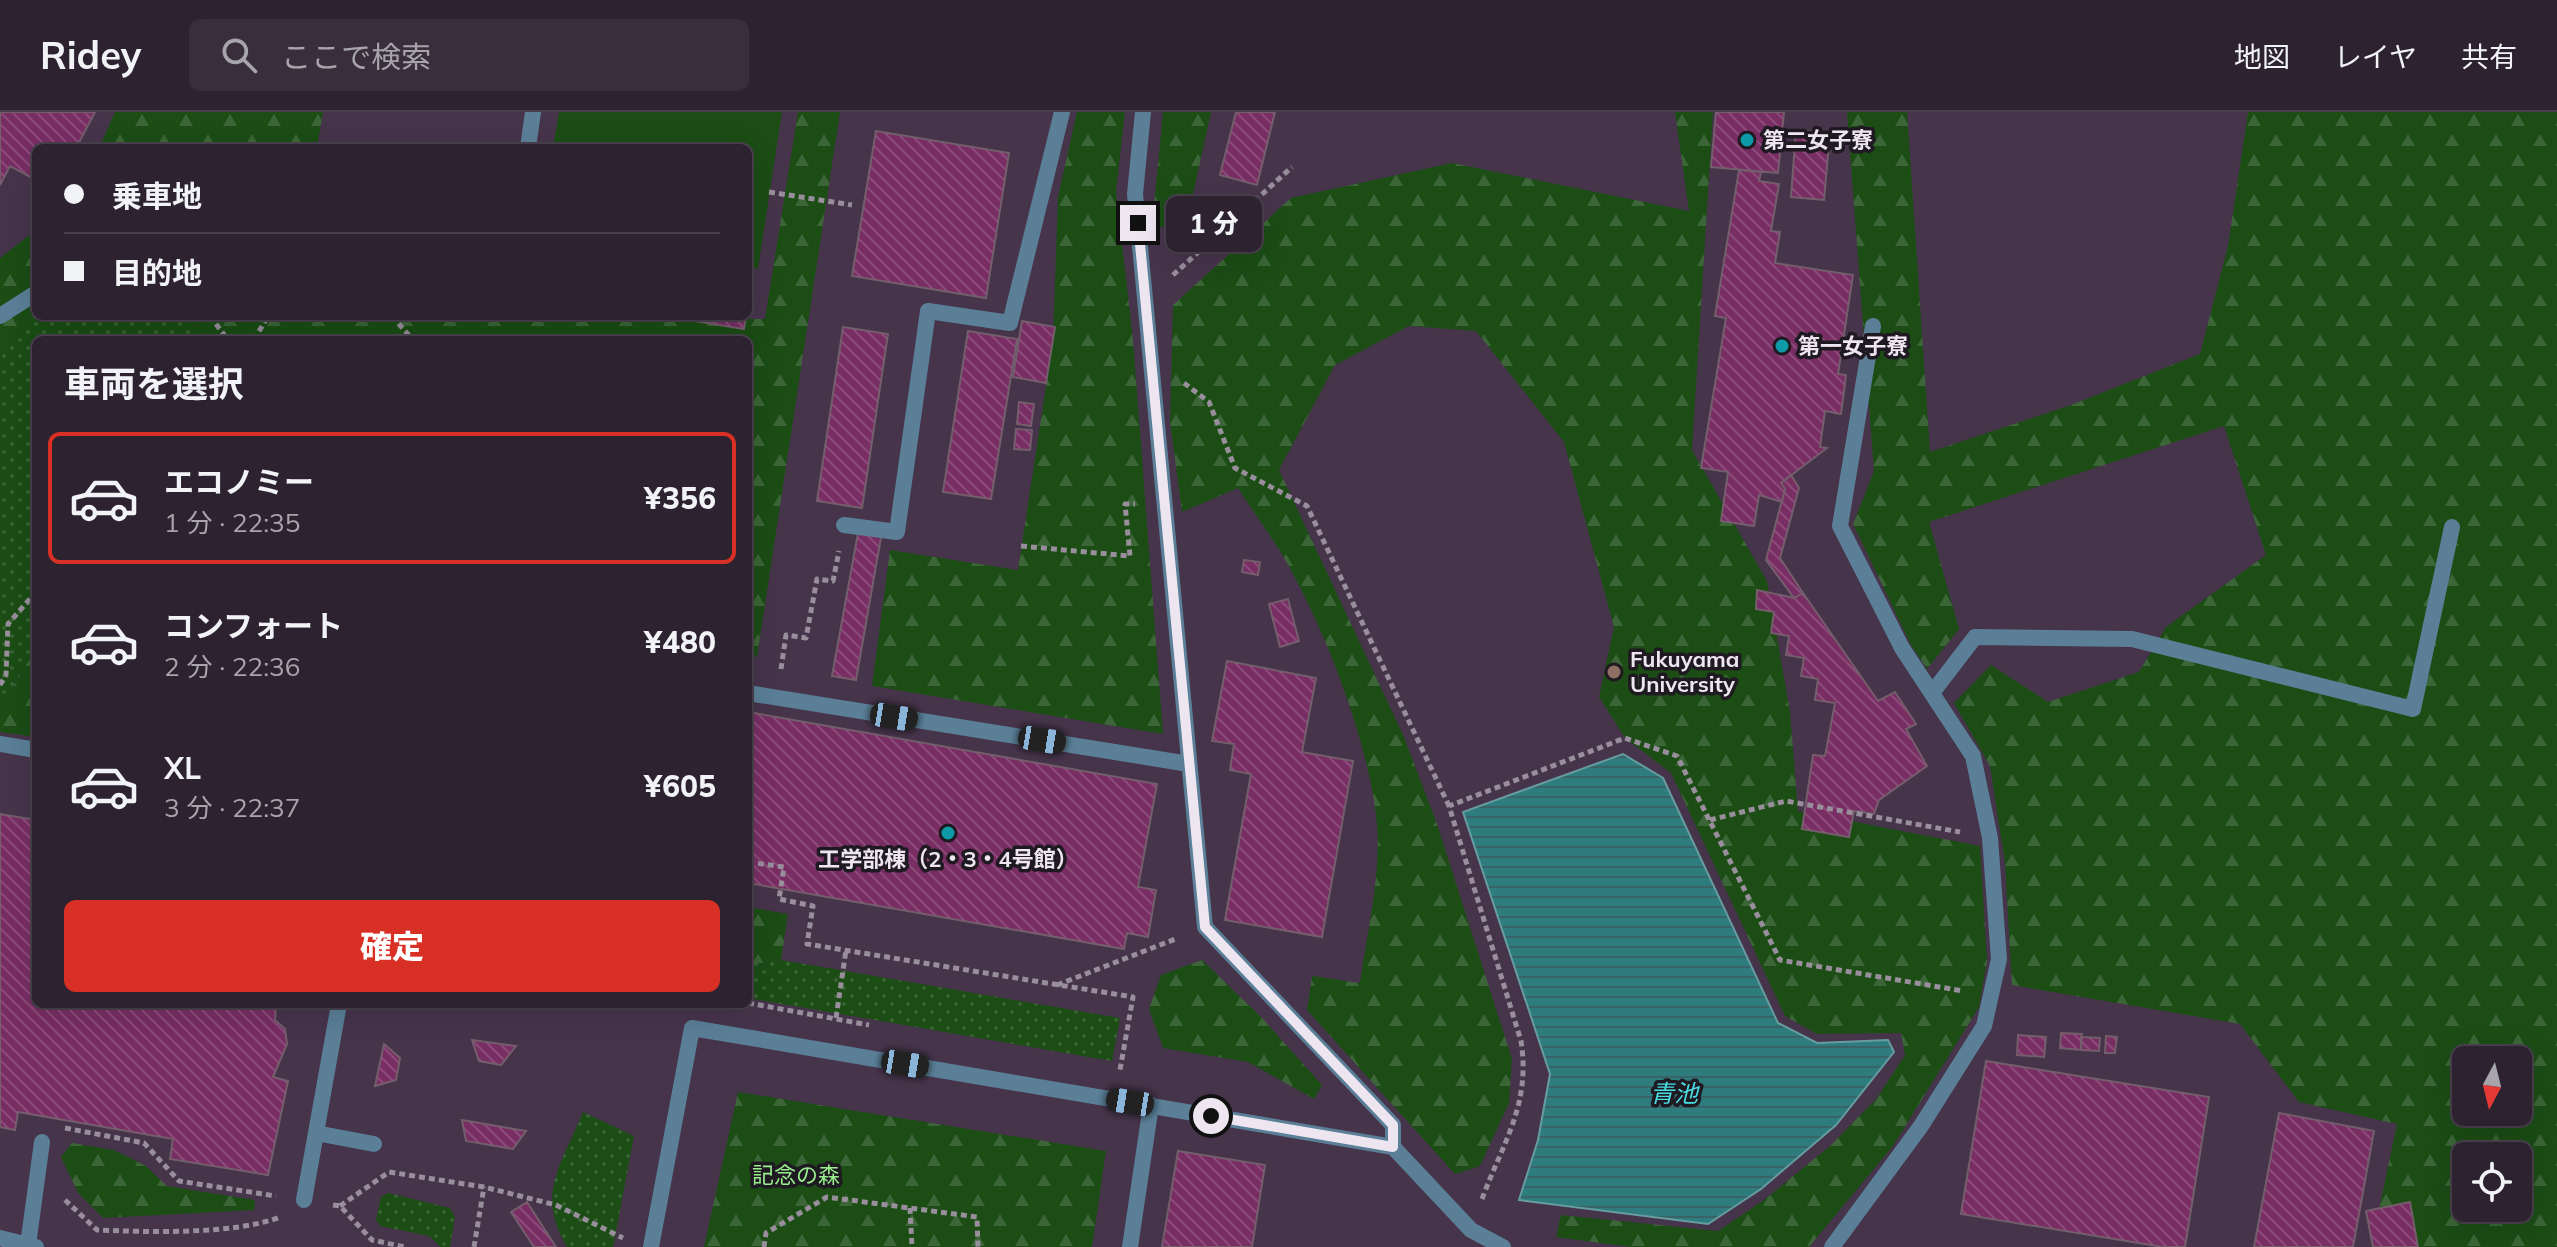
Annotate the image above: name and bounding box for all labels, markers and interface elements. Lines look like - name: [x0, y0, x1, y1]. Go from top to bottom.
- search box: [189, 19, 749, 91]
- text: Ridey: [40, 31, 141, 79]
- icon: search: [217, 33, 261, 77]
- text: ここで検索: [281, 38, 431, 76]
- text: 地図: [2234, 39, 2290, 74]
- text: レイヤ: [2334, 39, 2417, 74]
- text: 共有: [2461, 39, 2517, 74]
- place label: 第二女子寮: [1763, 126, 1873, 154]
- marker: 第二女子寮: [1738, 131, 1756, 149]
- text: 乗車地: [112, 177, 202, 215]
- callout: 1 分: [1166, 195, 1262, 251]
- route end: [1120, 205, 1156, 241]
- text: 1 分: [1190, 207, 1238, 240]
- text: 目的地: [112, 254, 202, 292]
- place label: 第一女子寮: [1798, 332, 1908, 360]
- marker: 第一女子寮: [1773, 337, 1791, 355]
- text: 車両を選択: [64, 361, 244, 406]
- icon: car: [68, 462, 140, 534]
- text: エコノミー: [164, 463, 314, 501]
- text: ¥356: [644, 479, 716, 517]
- text: 1 分 · 22:35: [164, 506, 300, 539]
- icon: car: [68, 606, 140, 678]
- text: コンフォート: [164, 607, 343, 645]
- text: ¥480: [644, 623, 716, 661]
- place label: Fukuyama University: [1630, 645, 1739, 698]
- text: 2 分 · 22:36: [164, 650, 300, 683]
- marker: Fukuyama University: [1605, 663, 1623, 681]
- car: [868, 701, 920, 733]
- car: [1016, 724, 1068, 756]
- text: XL: [164, 749, 201, 787]
- icon: car: [68, 750, 140, 822]
- text: ¥605: [644, 767, 716, 805]
- text: 3 分 · 22:37: [164, 791, 300, 824]
- marker: 工学部棟（2・3・4号館）: [939, 824, 957, 842]
- place label: 工学部棟（2・3・4号館）: [818, 845, 1078, 873]
- button: 確定: [64, 900, 720, 992]
- north arrow: [2452, 1046, 2532, 1126]
- map controls: [2452, 1046, 2532, 1222]
- car: [879, 1048, 931, 1080]
- water label: 青池: [1650, 1078, 1700, 1108]
- car: [1104, 1086, 1156, 1118]
- route start: [1193, 1098, 1229, 1134]
- button: locate: [2452, 1142, 2532, 1222]
- park label: 記念の森: [752, 1161, 840, 1189]

